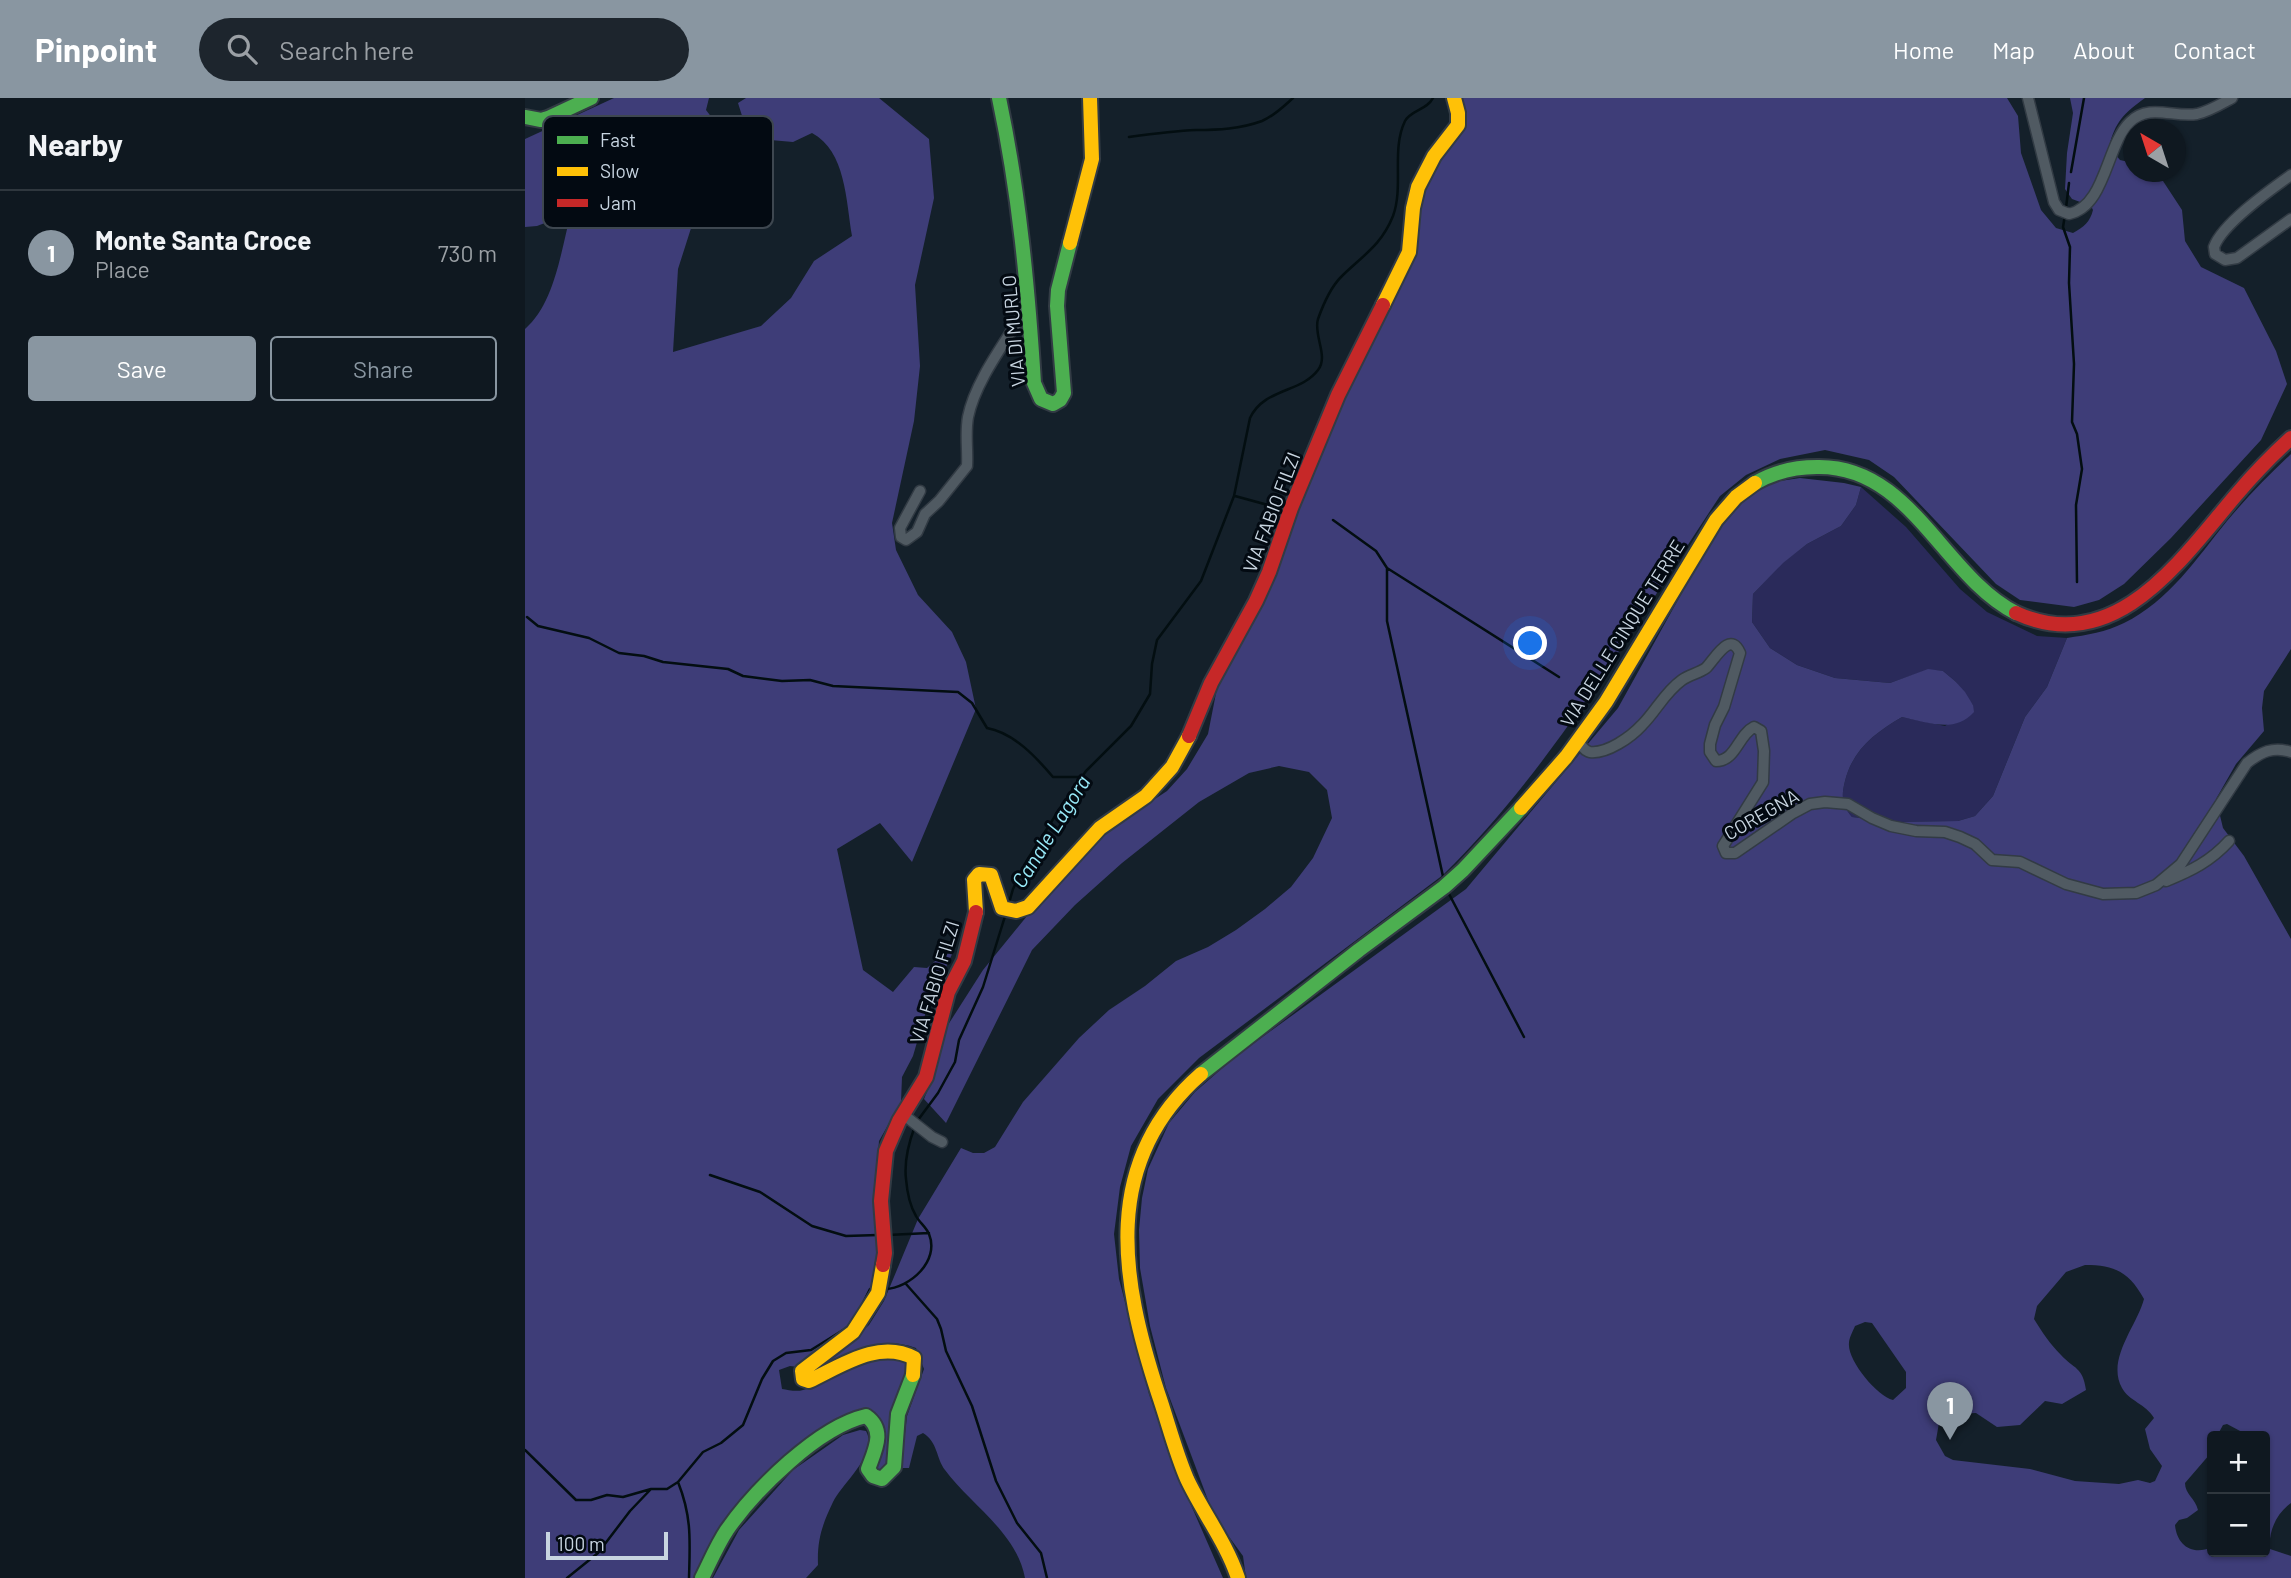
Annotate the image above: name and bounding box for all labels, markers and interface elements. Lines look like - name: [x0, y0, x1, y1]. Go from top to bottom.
- search box: [199, 18, 689, 81]
- text: Pinpoint: [35, 29, 157, 69]
- icon: search: [223, 30, 261, 68]
- text: Search here: [279, 34, 414, 65]
- text: Home: [1893, 35, 1954, 64]
- text: Map: [1992, 35, 2035, 64]
- text: About: [2073, 35, 2135, 64]
- text: Contact: [2173, 35, 2256, 64]
- legend: [543, 116, 773, 228]
- north arrow: [2123, 119, 2186, 182]
- text: Nearby: [28, 126, 123, 162]
- text: Fast: [600, 128, 636, 151]
- text: Slow: [600, 159, 639, 182]
- text: Jam: [600, 191, 636, 214]
- text: Monte Santa Croce: [95, 224, 311, 255]
- text: 1: [47, 239, 55, 267]
- text: 730 m: [438, 239, 497, 267]
- text: Place: [95, 255, 150, 283]
- street label: VIA DI MURLO: [997, 274, 1029, 388]
- button: Save: [28, 336, 256, 401]
- button: Share: [270, 336, 497, 401]
- street label: VIA FABIO FILZI: [1237, 449, 1305, 575]
- street label: VIA DELLE CINQUE TERRE: [1555, 535, 1689, 731]
- your location: [1513, 626, 1547, 660]
- water label: Canale Lagora: [1006, 770, 1094, 892]
- street label: COREGNA: [1720, 783, 1802, 845]
- street label: VIA FABIO FILZI: [904, 918, 964, 1046]
- pin: 1: [1927, 1382, 1973, 1440]
- map controls: [2207, 1431, 2270, 1557]
- button: +: [2207, 1431, 2270, 1494]
- button: −: [2207, 1494, 2270, 1557]
- scale bar: [546, 1529, 669, 1561]
- text: 100 m: [557, 1532, 605, 1555]

